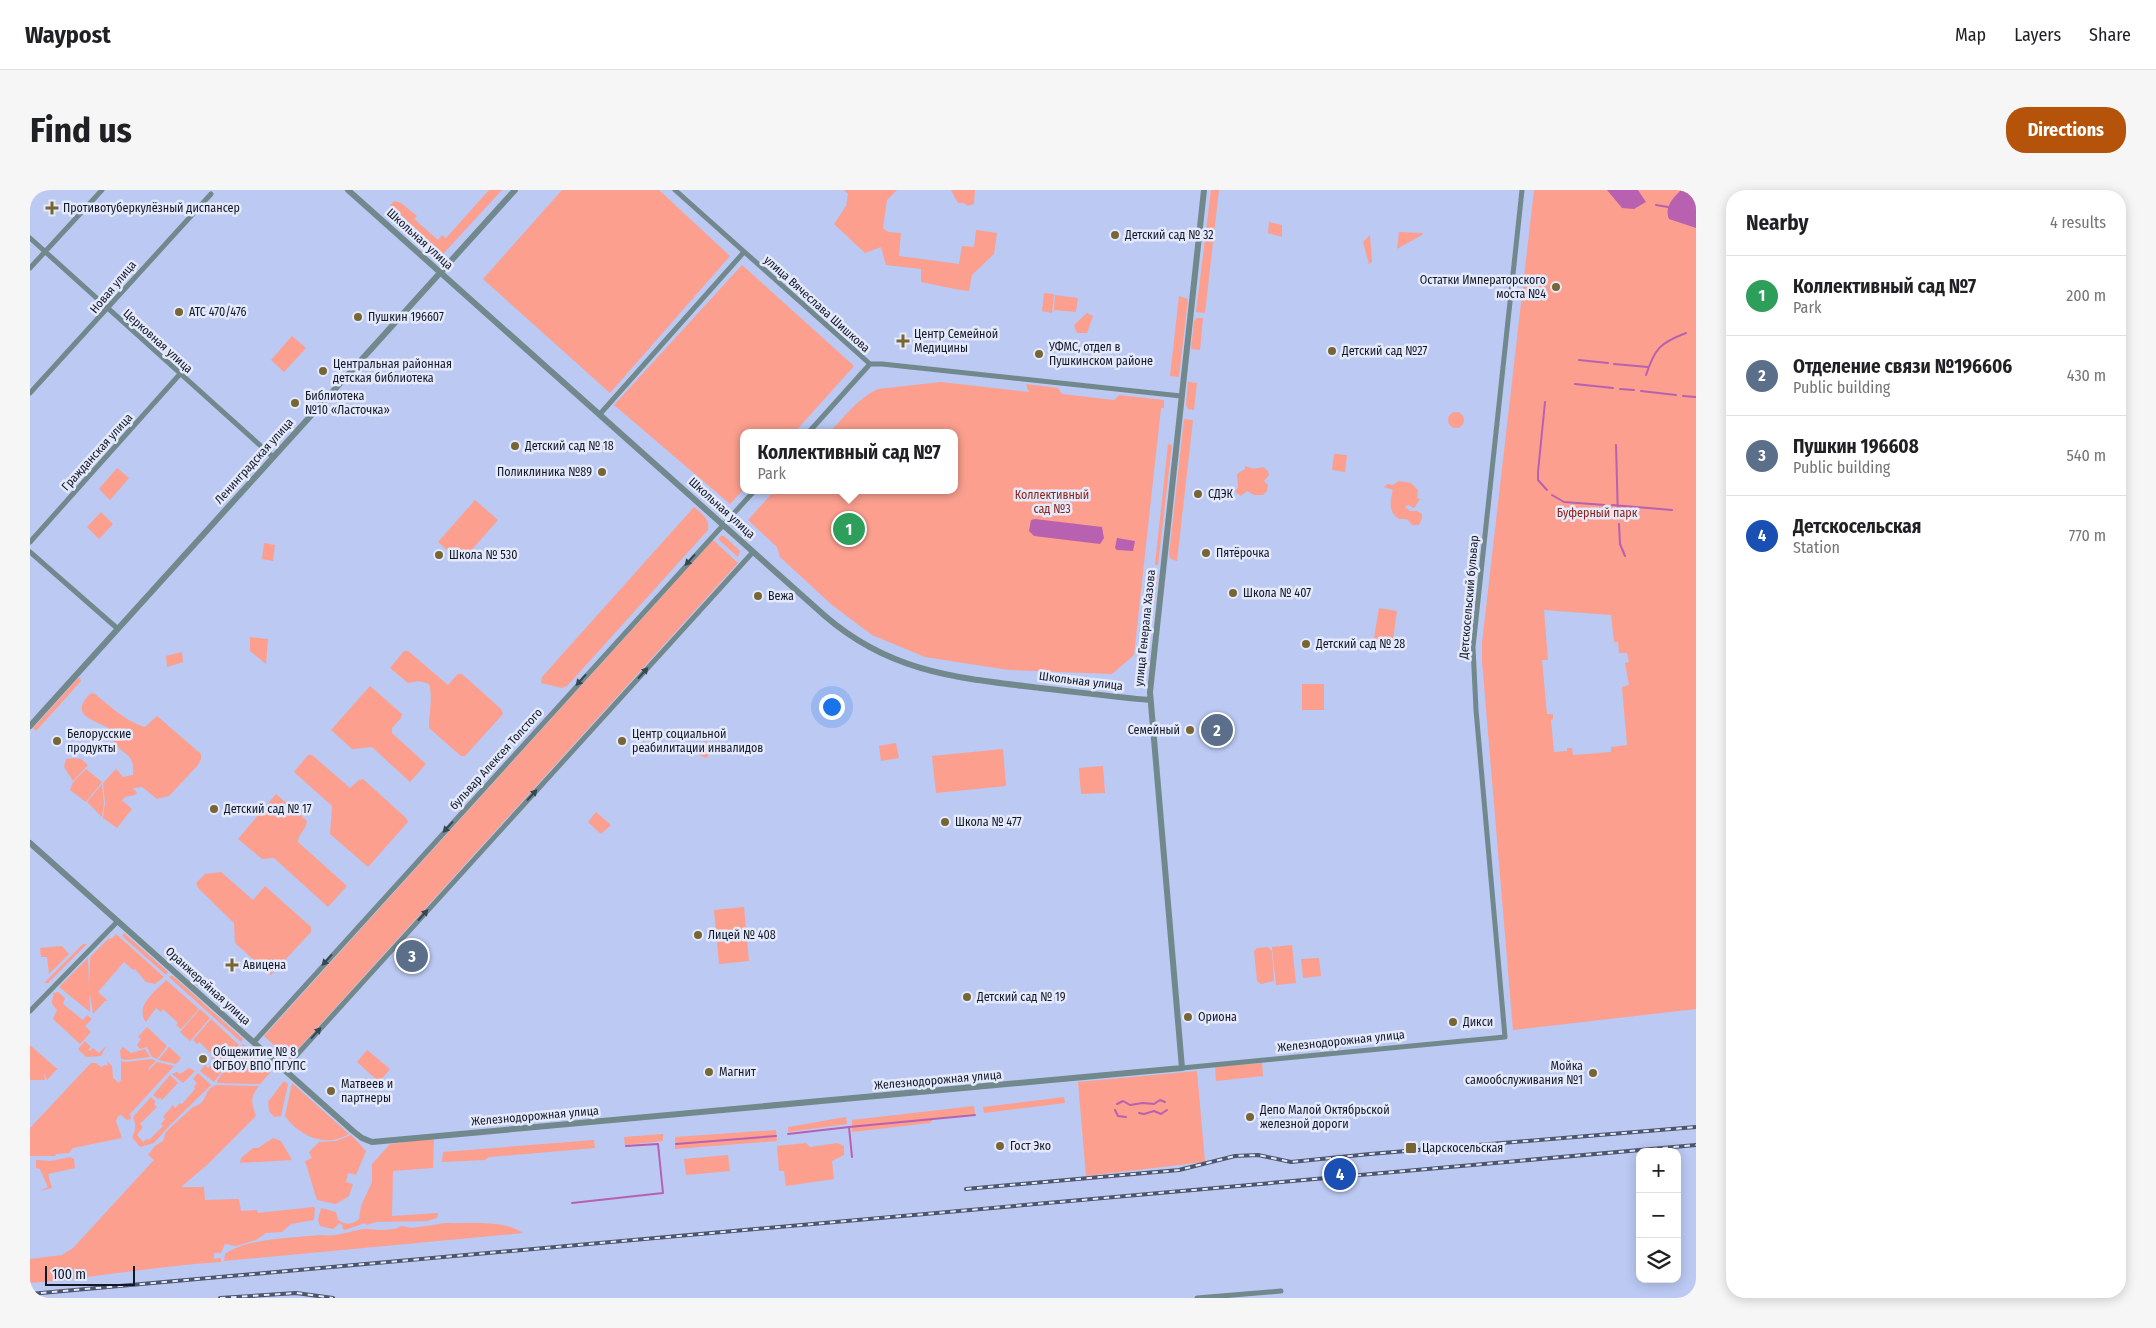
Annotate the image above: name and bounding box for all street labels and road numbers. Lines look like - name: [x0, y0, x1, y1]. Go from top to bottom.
- street label: Школьная улица: [384, 206, 456, 273]
- street label: улица Вячеслава Шишкова: [761, 253, 873, 355]
- street label: Новая улица: [87, 258, 139, 316]
- street label: Церковная улица: [120, 306, 196, 376]
- street label: Гражданская улица: [59, 410, 135, 493]
- street label: Ленинградская улица: [212, 415, 296, 507]
- street label: Школьная улица: [686, 475, 758, 542]
- street label: Детскосельский бульвар: [1457, 535, 1481, 660]
- street label: улица Генерала Хазова: [1132, 569, 1158, 687]
- street label: Школьная улица: [1038, 669, 1124, 693]
- street label: бульвар Алексея Толстого: [447, 705, 545, 813]
- street label: Оранжерейная улица: [163, 944, 253, 1028]
- street label: Железнодорожная улица: [1277, 1027, 1405, 1055]
- street label: Железнодорожная улица: [874, 1067, 1002, 1093]
- street label: Железнодорожная улица: [471, 1103, 599, 1129]

